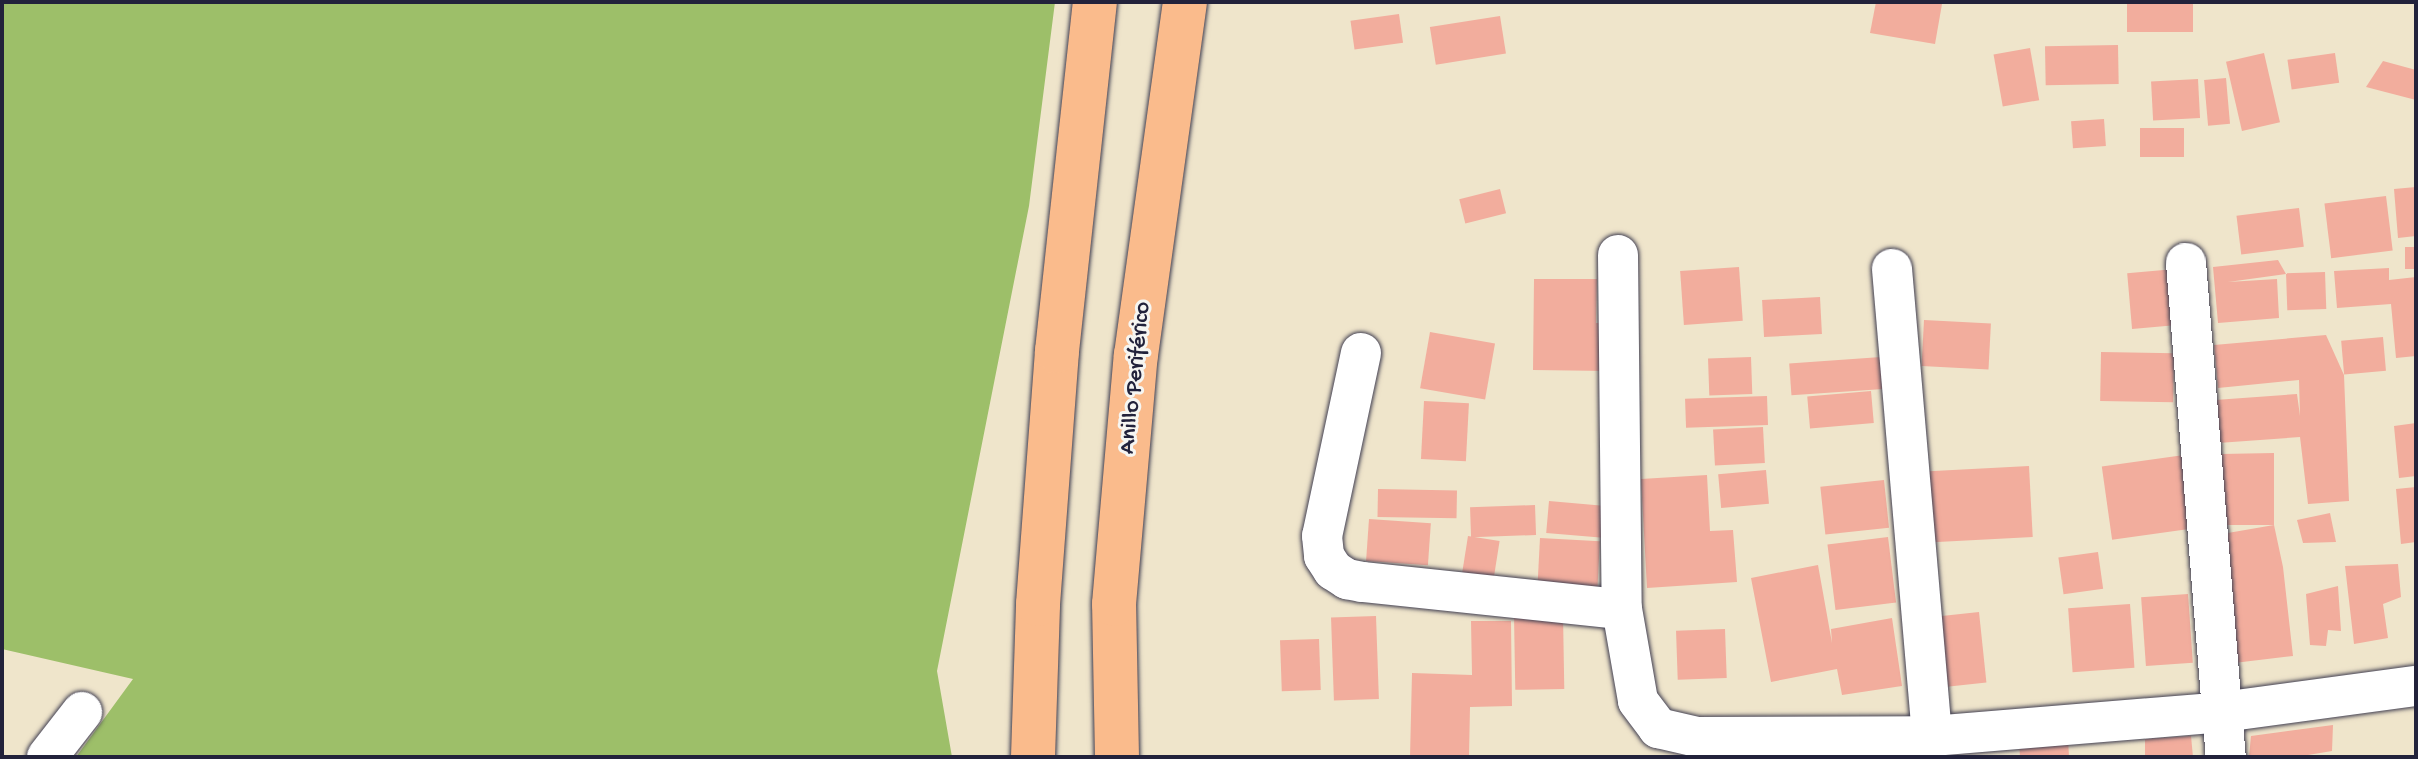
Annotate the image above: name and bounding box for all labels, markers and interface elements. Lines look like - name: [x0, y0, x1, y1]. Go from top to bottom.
- street label: Anillo Periférico: [1114, 300, 1158, 456]

